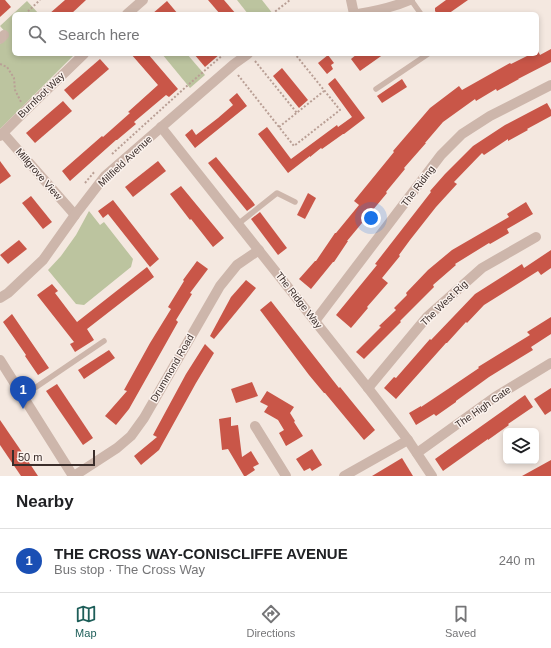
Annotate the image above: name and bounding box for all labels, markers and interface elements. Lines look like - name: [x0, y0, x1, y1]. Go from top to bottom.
- search box: [12, 12, 539, 56]
- icon: search: [26, 23, 48, 45]
- text: Search here: [58, 26, 140, 43]
- street label: Burnfoot Way: [16, 70, 66, 120]
- street label: Millfield Avenue: [96, 133, 154, 189]
- street label: Millgrove View: [14, 146, 65, 202]
- street label: The Riding: [399, 163, 437, 209]
- your location: [361, 208, 381, 228]
- street label: The Ridge Way: [274, 270, 324, 330]
- street label: The West Rig: [418, 278, 470, 328]
- street label: Drummond Road: [148, 332, 196, 404]
- pin: 1: [10, 376, 36, 409]
- street label: The High Gate: [453, 384, 513, 430]
- map controls: [503, 428, 539, 464]
- button: layers: [503, 428, 539, 464]
- scale bar: [12, 448, 95, 467]
- text: 50 m: [18, 451, 42, 463]
- text: Nearby: [16, 492, 74, 511]
- text: THE CROSS WAY-CONISCLIFFE AVENUE: [54, 545, 348, 562]
- text: 1: [25, 553, 33, 568]
- text: 240 m: [499, 553, 535, 568]
- text: Bus stop · The Cross Way: [54, 562, 205, 577]
- tab: Map: [75, 603, 97, 639]
- tab: Directions: [246, 603, 295, 639]
- tab: Saved: [445, 603, 476, 639]

